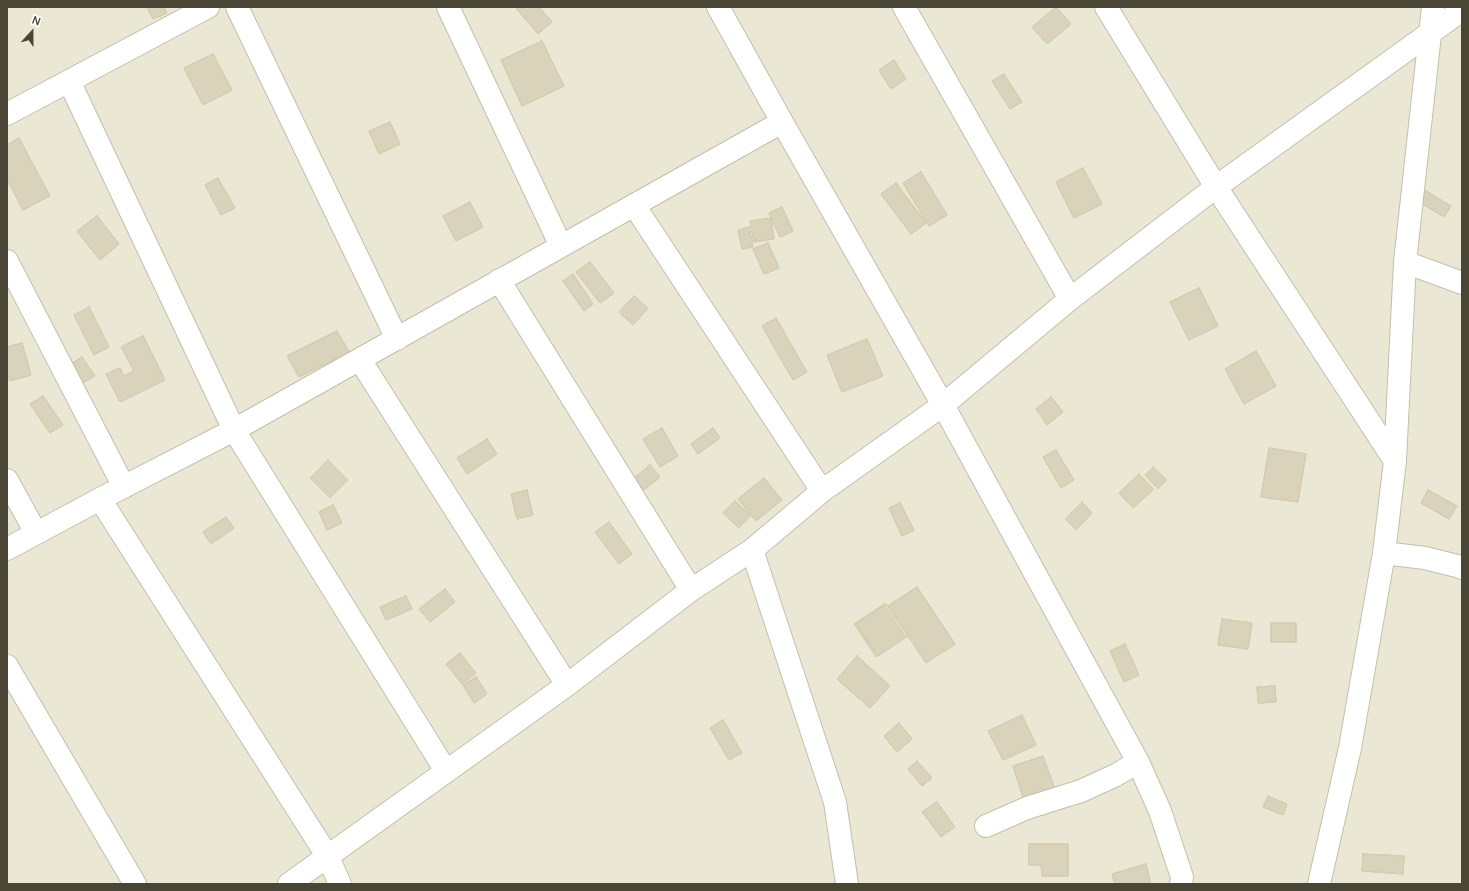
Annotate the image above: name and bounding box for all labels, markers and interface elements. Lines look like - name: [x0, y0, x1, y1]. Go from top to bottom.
- north arrow: [12, 12, 52, 52]
- text: N: [30, 12, 43, 29]

